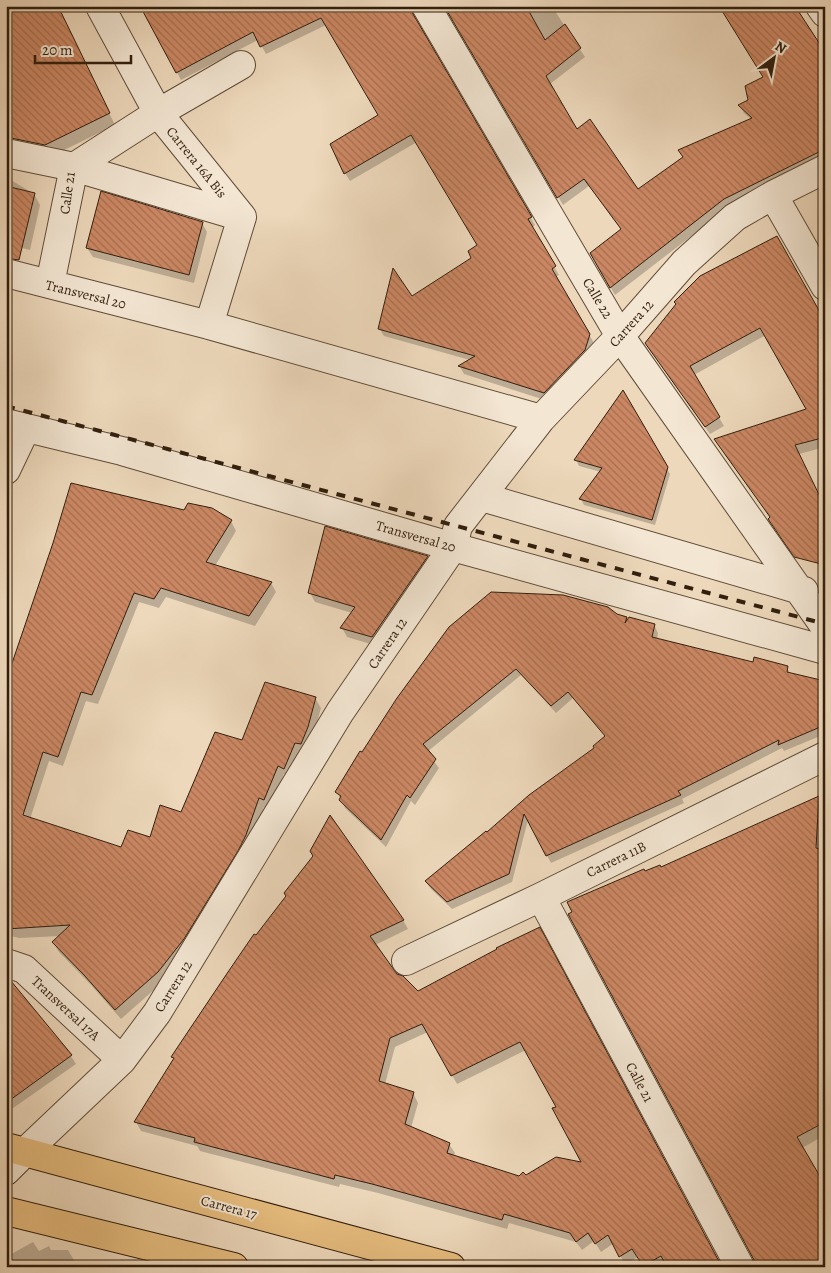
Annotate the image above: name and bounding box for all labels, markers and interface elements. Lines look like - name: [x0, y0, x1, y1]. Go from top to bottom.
- scale bar: [35, 32, 131, 64]
- north arrow: [748, 32, 798, 82]
- text: N: [771, 37, 790, 58]
- text: 20 m: [42, 40, 73, 60]
- street label: Carrera 16A Bis: [162, 123, 231, 202]
- street label: Calle 21: [55, 170, 80, 215]
- street label: Calle 22: [578, 274, 617, 323]
- street label: Transversal 20: [44, 275, 128, 314]
- street label: Carrera 12: [605, 295, 658, 351]
- street label: Transversal 20: [374, 516, 458, 557]
- street label: Carrera 12: [363, 614, 412, 673]
- street label: Carrera 11B: [583, 837, 649, 882]
- street label: Carrera 12: [150, 956, 197, 1016]
- street label: Transversal 17A: [27, 972, 105, 1046]
- street label: Calle 21: [621, 1059, 658, 1106]
- street label: Carrera 17: [199, 1191, 259, 1224]

